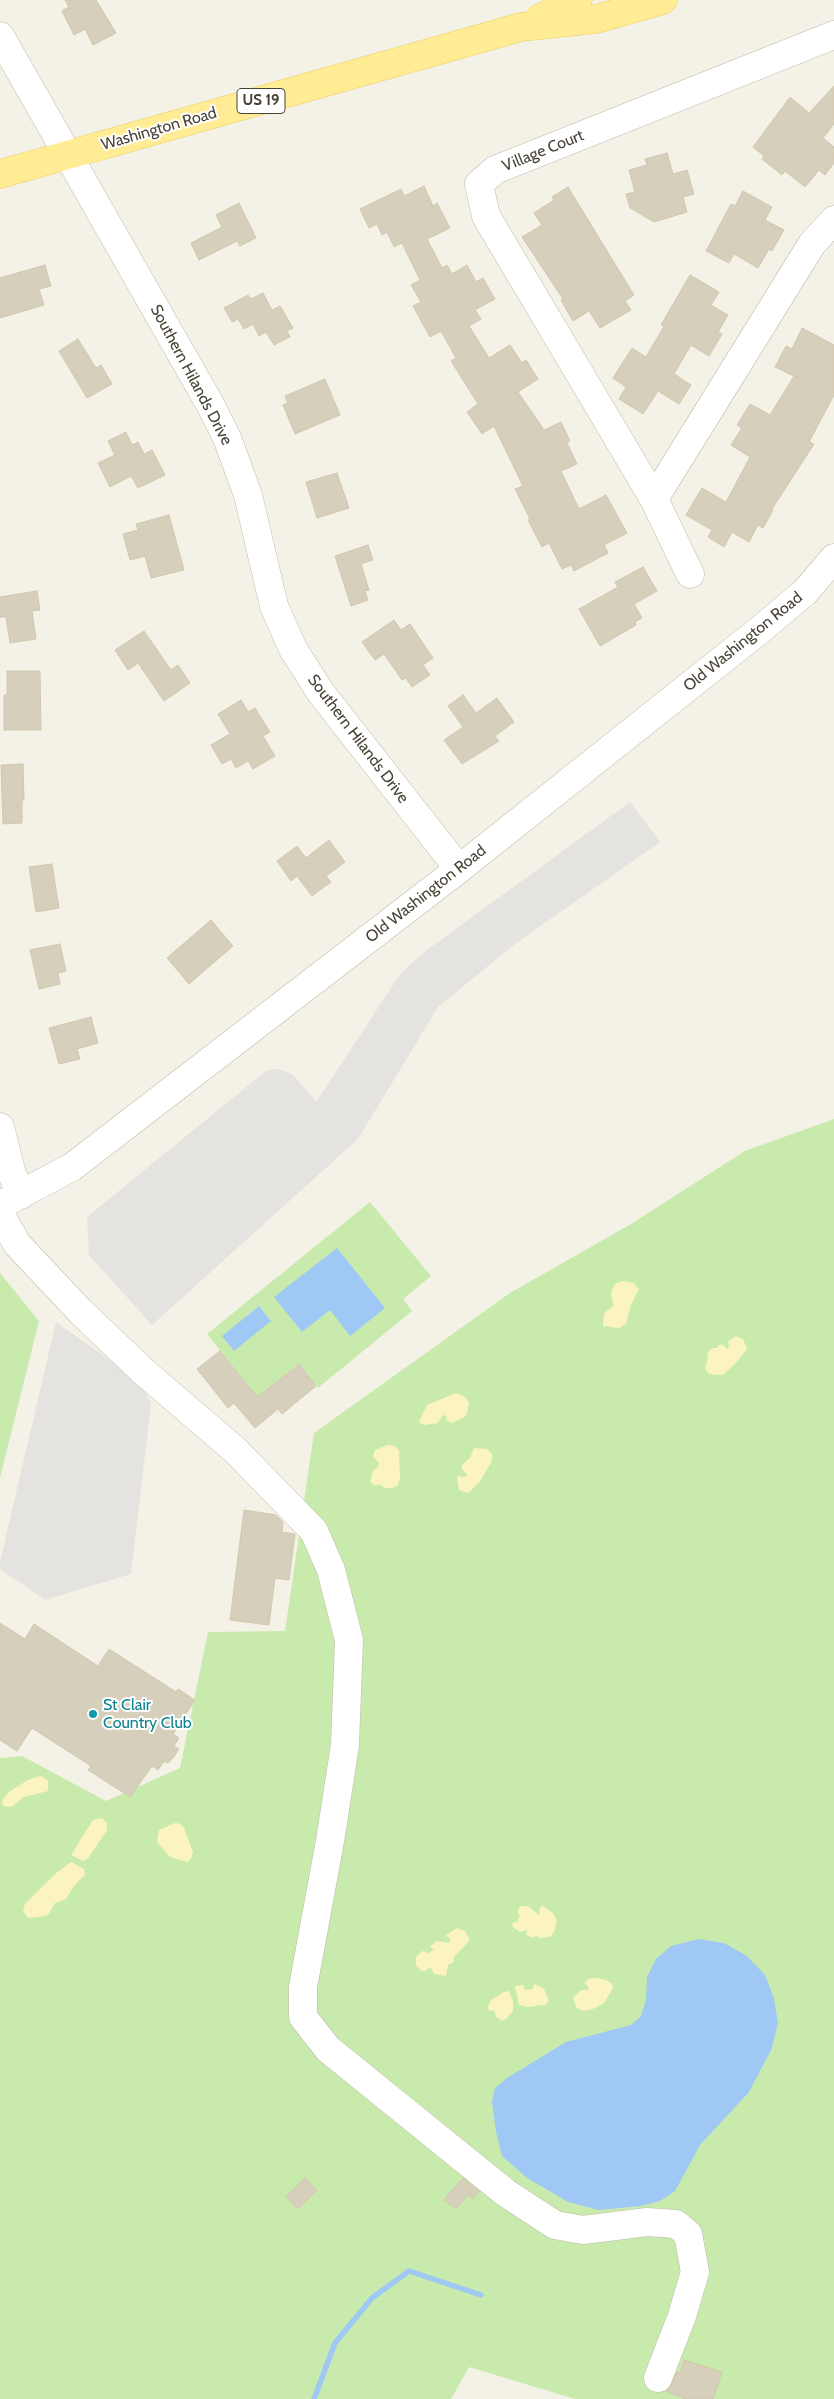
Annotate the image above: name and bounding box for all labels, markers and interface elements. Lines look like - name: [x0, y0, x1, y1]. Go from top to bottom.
- road number: US 19: [237, 88, 285, 114]
- street label: Washington Road: [99, 103, 219, 155]
- street label: Village Court: [499, 126, 587, 176]
- street label: Southern Hilands Drive: [146, 301, 236, 449]
- street label: Old Washington Road: [680, 588, 806, 696]
- street label: Southern Hilands Drive: [303, 671, 413, 807]
- street label: Old Washington Road: [362, 841, 490, 947]
- place label: St Clair Country Club: [103, 1695, 192, 1733]
- marker: St Clair Country Club: [87, 1708, 99, 1720]

